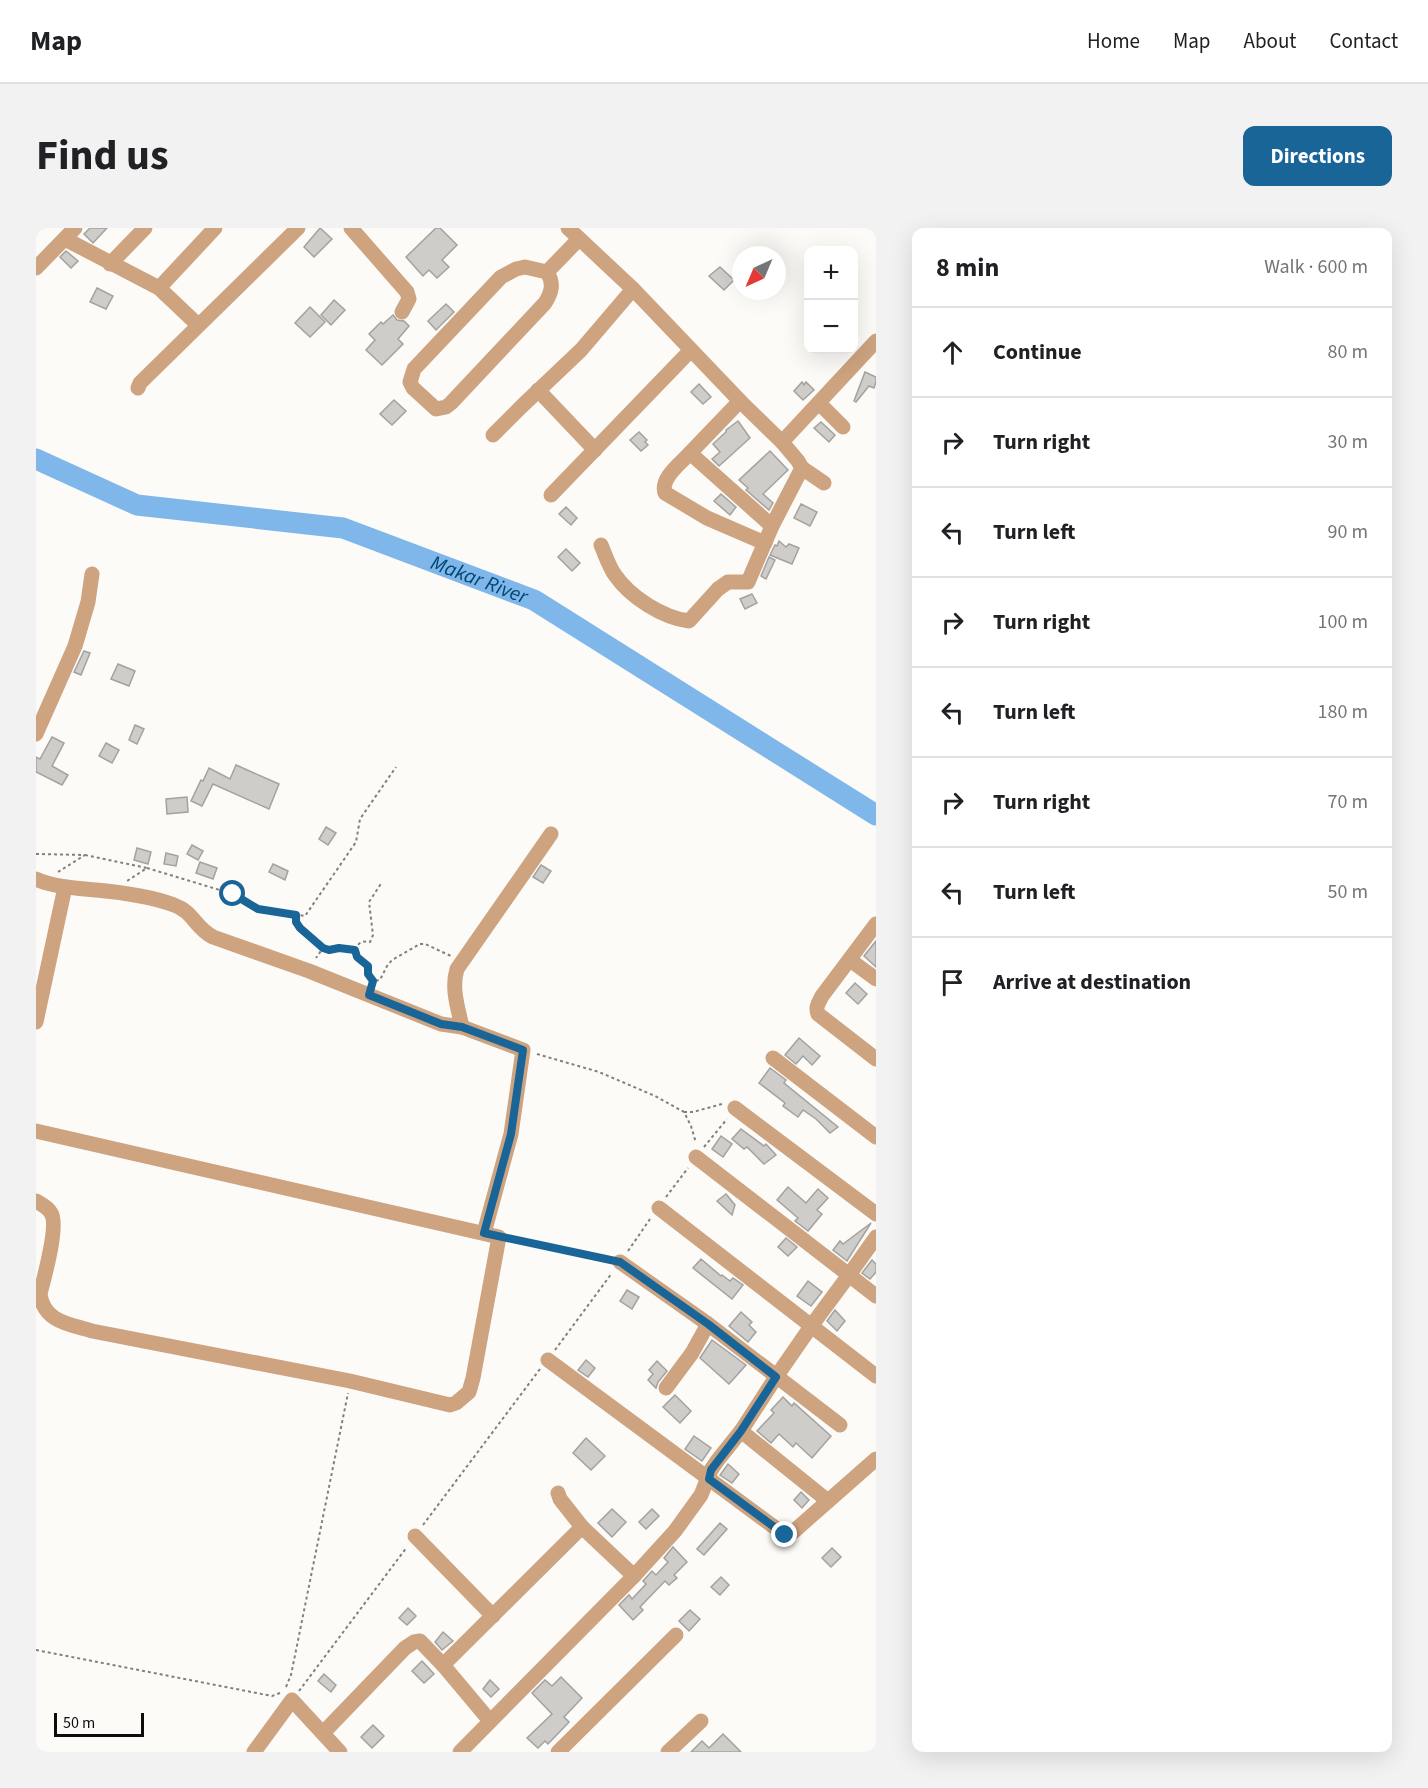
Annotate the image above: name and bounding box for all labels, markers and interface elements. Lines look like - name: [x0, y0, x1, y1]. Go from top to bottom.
- text: Map: [30, 21, 82, 61]
- text: Home: [1087, 26, 1140, 56]
- text: Map: [1173, 26, 1211, 56]
- text: About: [1244, 26, 1296, 56]
- text: Contact: [1329, 26, 1398, 56]
- text: Find us: [36, 126, 169, 186]
- button: Directions: [1243, 126, 1392, 186]
- north arrow: [732, 246, 786, 300]
- map controls: [804, 246, 858, 354]
- button: +: [804, 246, 858, 300]
- text: 8 min: [936, 249, 999, 286]
- text: Walk · 600 m: [1264, 253, 1368, 281]
- button: −: [804, 300, 858, 354]
- icon: ahead: [936, 336, 969, 369]
- text: Continue: [993, 336, 1082, 368]
- text: 80 m: [1328, 338, 1368, 366]
- icon: right: [936, 426, 969, 459]
- text: Turn right: [993, 426, 1090, 458]
- text: 30 m: [1328, 428, 1368, 456]
- icon: left: [936, 516, 969, 549]
- text: Turn left: [993, 516, 1075, 548]
- text: 90 m: [1328, 518, 1368, 546]
- water label: Makar River: [427, 547, 533, 612]
- icon: right: [936, 606, 969, 639]
- text: Turn right: [993, 606, 1090, 638]
- text: 100 m: [1318, 608, 1368, 636]
- icon: left: [936, 696, 969, 729]
- text: Turn left: [993, 696, 1075, 728]
- text: 180 m: [1318, 698, 1368, 726]
- icon: right: [936, 786, 969, 819]
- text: Turn right: [993, 786, 1090, 818]
- text: 70 m: [1328, 788, 1368, 816]
- icon: left: [936, 876, 969, 909]
- text: Turn left: [993, 876, 1075, 908]
- text: 50 m: [1328, 878, 1368, 906]
- route start: [219, 880, 245, 906]
- icon: arrive: [936, 966, 969, 999]
- text: Arrive at destination: [993, 966, 1191, 998]
- route end: [771, 1521, 797, 1547]
- scale bar: [54, 1710, 144, 1738]
- text: 50 m: [63, 1712, 95, 1734]

